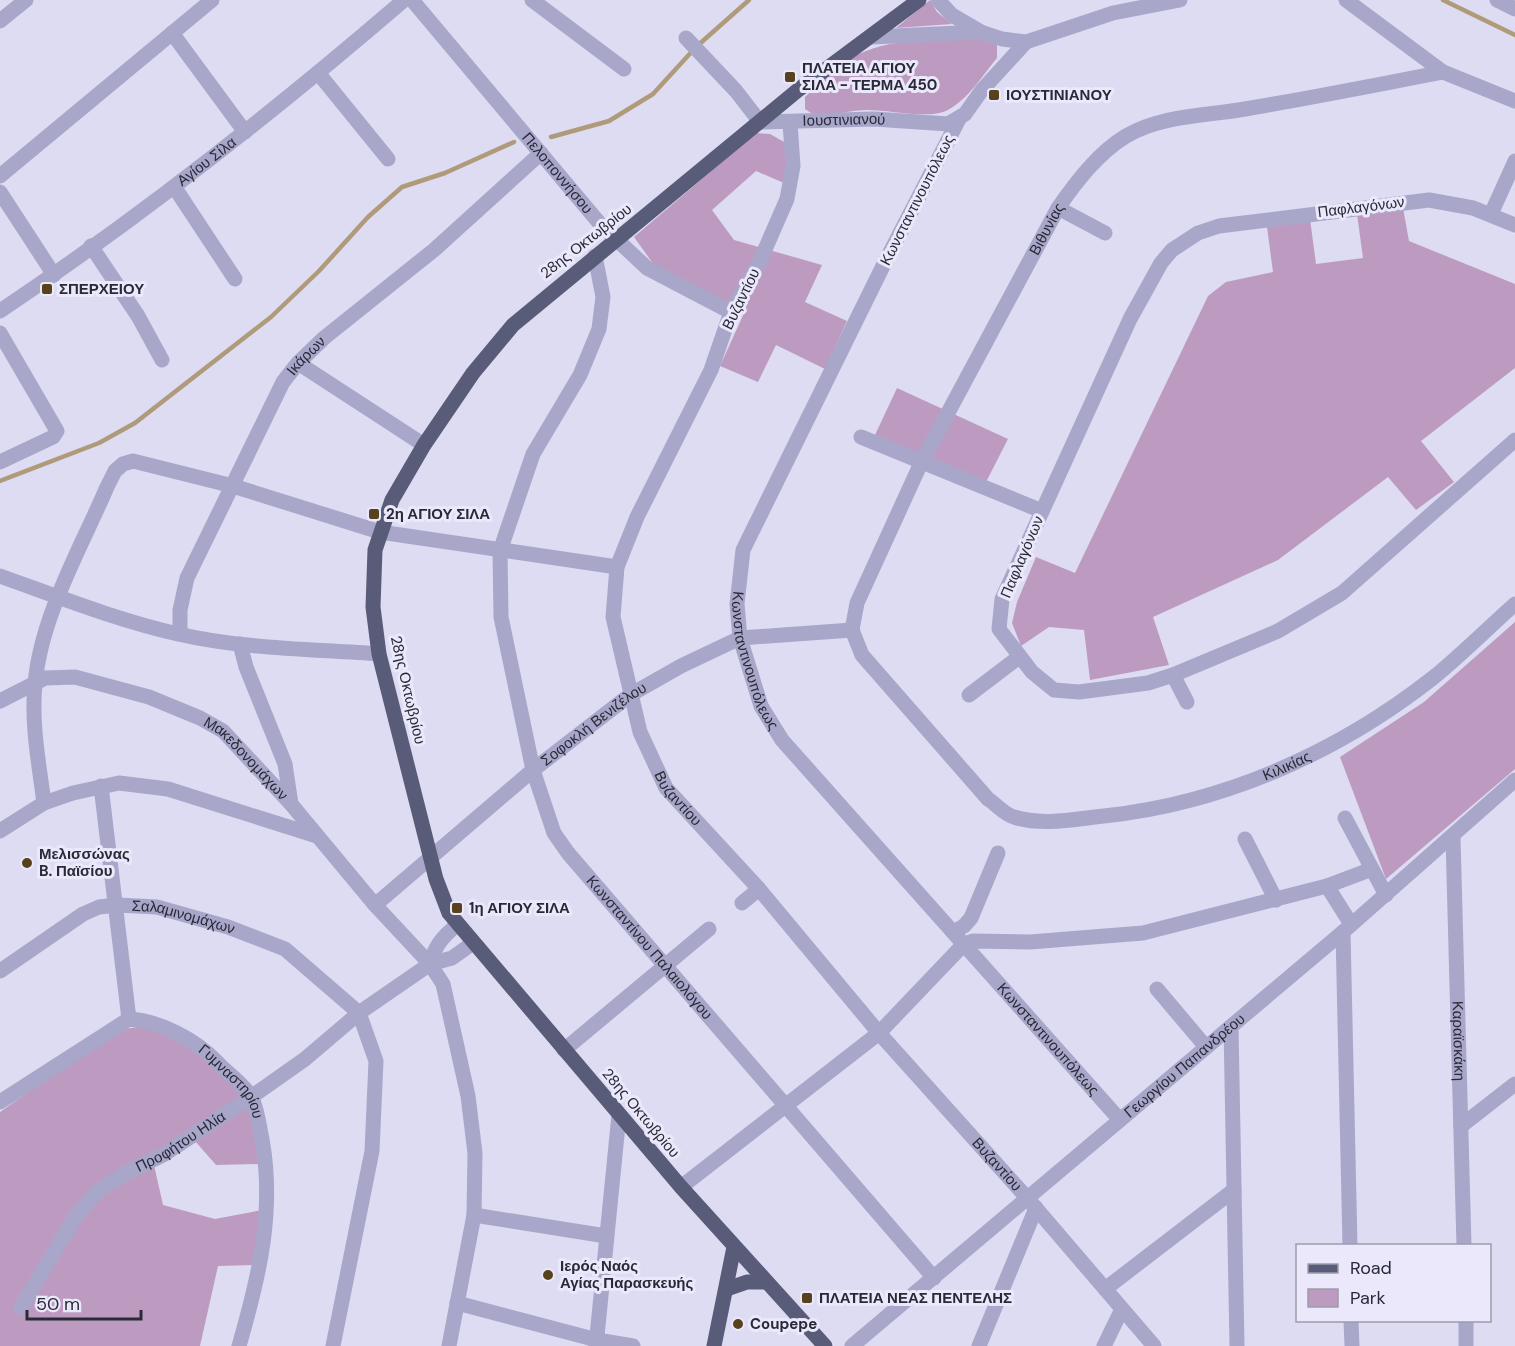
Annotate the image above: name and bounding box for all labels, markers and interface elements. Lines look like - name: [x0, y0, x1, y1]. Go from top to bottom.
- place label: ΠΛΑΤΕΙΑ ΑΓΙΟΥ ΣΙΛΑ - ΤΕΡΜΑ 450: [802, 58, 937, 95]
- marker: ΠΛΑΤΕΙΑ ΑΓΙΟΥ ΣΙΛΑ - ΤΕΡΜΑ 450: [783, 70, 797, 84]
- place label: ΙΟΥΣΤΙΝΙΑΝΟΥ: [1006, 85, 1112, 105]
- marker: ΙΟΥΣΤΙΝΙΑΝΟΥ: [987, 88, 1001, 102]
- street label: Ιουστινιανού: [802, 109, 886, 131]
- street label: Πελοποννήσου: [517, 128, 597, 218]
- street label: Κωνσταντινουπόλεως: [875, 131, 959, 269]
- street label: Αγίου Σίλα: [173, 132, 241, 191]
- street label: Παφλαγόνων: [1316, 192, 1406, 222]
- street label: 28ης Οκτωβρίου: [536, 199, 636, 283]
- street label: Βιθυνίας: [1024, 199, 1069, 259]
- street label: Βυζαντίου: [718, 265, 764, 333]
- place label: ΣΠΕΡΧΕΙΟΥ: [59, 279, 144, 299]
- marker: ΣΠΕΡΧΕΙΟΥ: [40, 282, 54, 296]
- street label: Ικάρων: [282, 332, 330, 380]
- place label: 2η ΑΓΙΟΥ ΣΙΛΑ: [386, 504, 490, 524]
- marker: 2η ΑΓΙΟΥ ΣΙΛΑ: [367, 507, 381, 521]
- street label: Παφλαγόνων: [996, 513, 1048, 601]
- street label: Κωνσταντινουπόλεως: [727, 590, 783, 734]
- street label: 28ης Οκτωβρίου: [386, 634, 430, 746]
- street label: Σοφοκλή Βενιζέλου: [537, 678, 650, 770]
- street label: Μακεδονομάχων: [200, 712, 292, 805]
- street label: Κιλικίας: [1260, 746, 1314, 785]
- street label: Βυζαντίου: [649, 768, 706, 830]
- place label: Μελισσώνας B. Παϊσίου: [39, 844, 130, 881]
- marker: Μελισσώνας B. Παϊσίου: [20, 856, 34, 870]
- street label: Κωνσταντίνου Παλαιολόγου: [582, 871, 717, 1024]
- street label: Σαλαμινομάχων: [131, 896, 238, 939]
- place label: 1η ΑΓΙΟΥ ΣΙΛΑ: [469, 898, 570, 918]
- marker: 1η ΑΓΙΟΥ ΣΙΛΑ: [450, 901, 464, 915]
- street label: Κωνσταντινουπόλεως: [993, 978, 1104, 1100]
- street label: Καραϊσκάκη: [1447, 1001, 1470, 1081]
- street label: Γεωργίου Παπανδρέου: [1120, 1009, 1249, 1122]
- street label: Γυμναστηρίου: [194, 1040, 268, 1120]
- street label: 28ης Οκτωβρίου: [598, 1064, 684, 1162]
- street label: Προφήτου Ηλία: [132, 1106, 230, 1177]
- street label: Βυζαντίου: [967, 1133, 1026, 1196]
- legend: [1296, 1244, 1491, 1322]
- place label: Ιερός Ναός Αγίας Παρασκευής: [560, 1256, 694, 1293]
- text: Road: [1350, 1256, 1392, 1280]
- marker: Ιερός Ναός Αγίας Παρασκευής: [541, 1268, 555, 1282]
- scale bar: [27, 1283, 141, 1321]
- text: Park: [1350, 1286, 1386, 1310]
- place label: ΠΛΑΤΕΙΑ ΝΕΑΣ ΠΕΝΤΕΛΗΣ: [819, 1288, 1012, 1308]
- marker: ΠΛΑΤΕΙΑ ΝΕΑΣ ΠΕΝΤΕΛΗΣ: [800, 1291, 814, 1305]
- text: 50 m: [36, 1292, 80, 1316]
- place label: Coupepe: [750, 1314, 817, 1334]
- marker: Coupepe: [731, 1317, 745, 1331]

